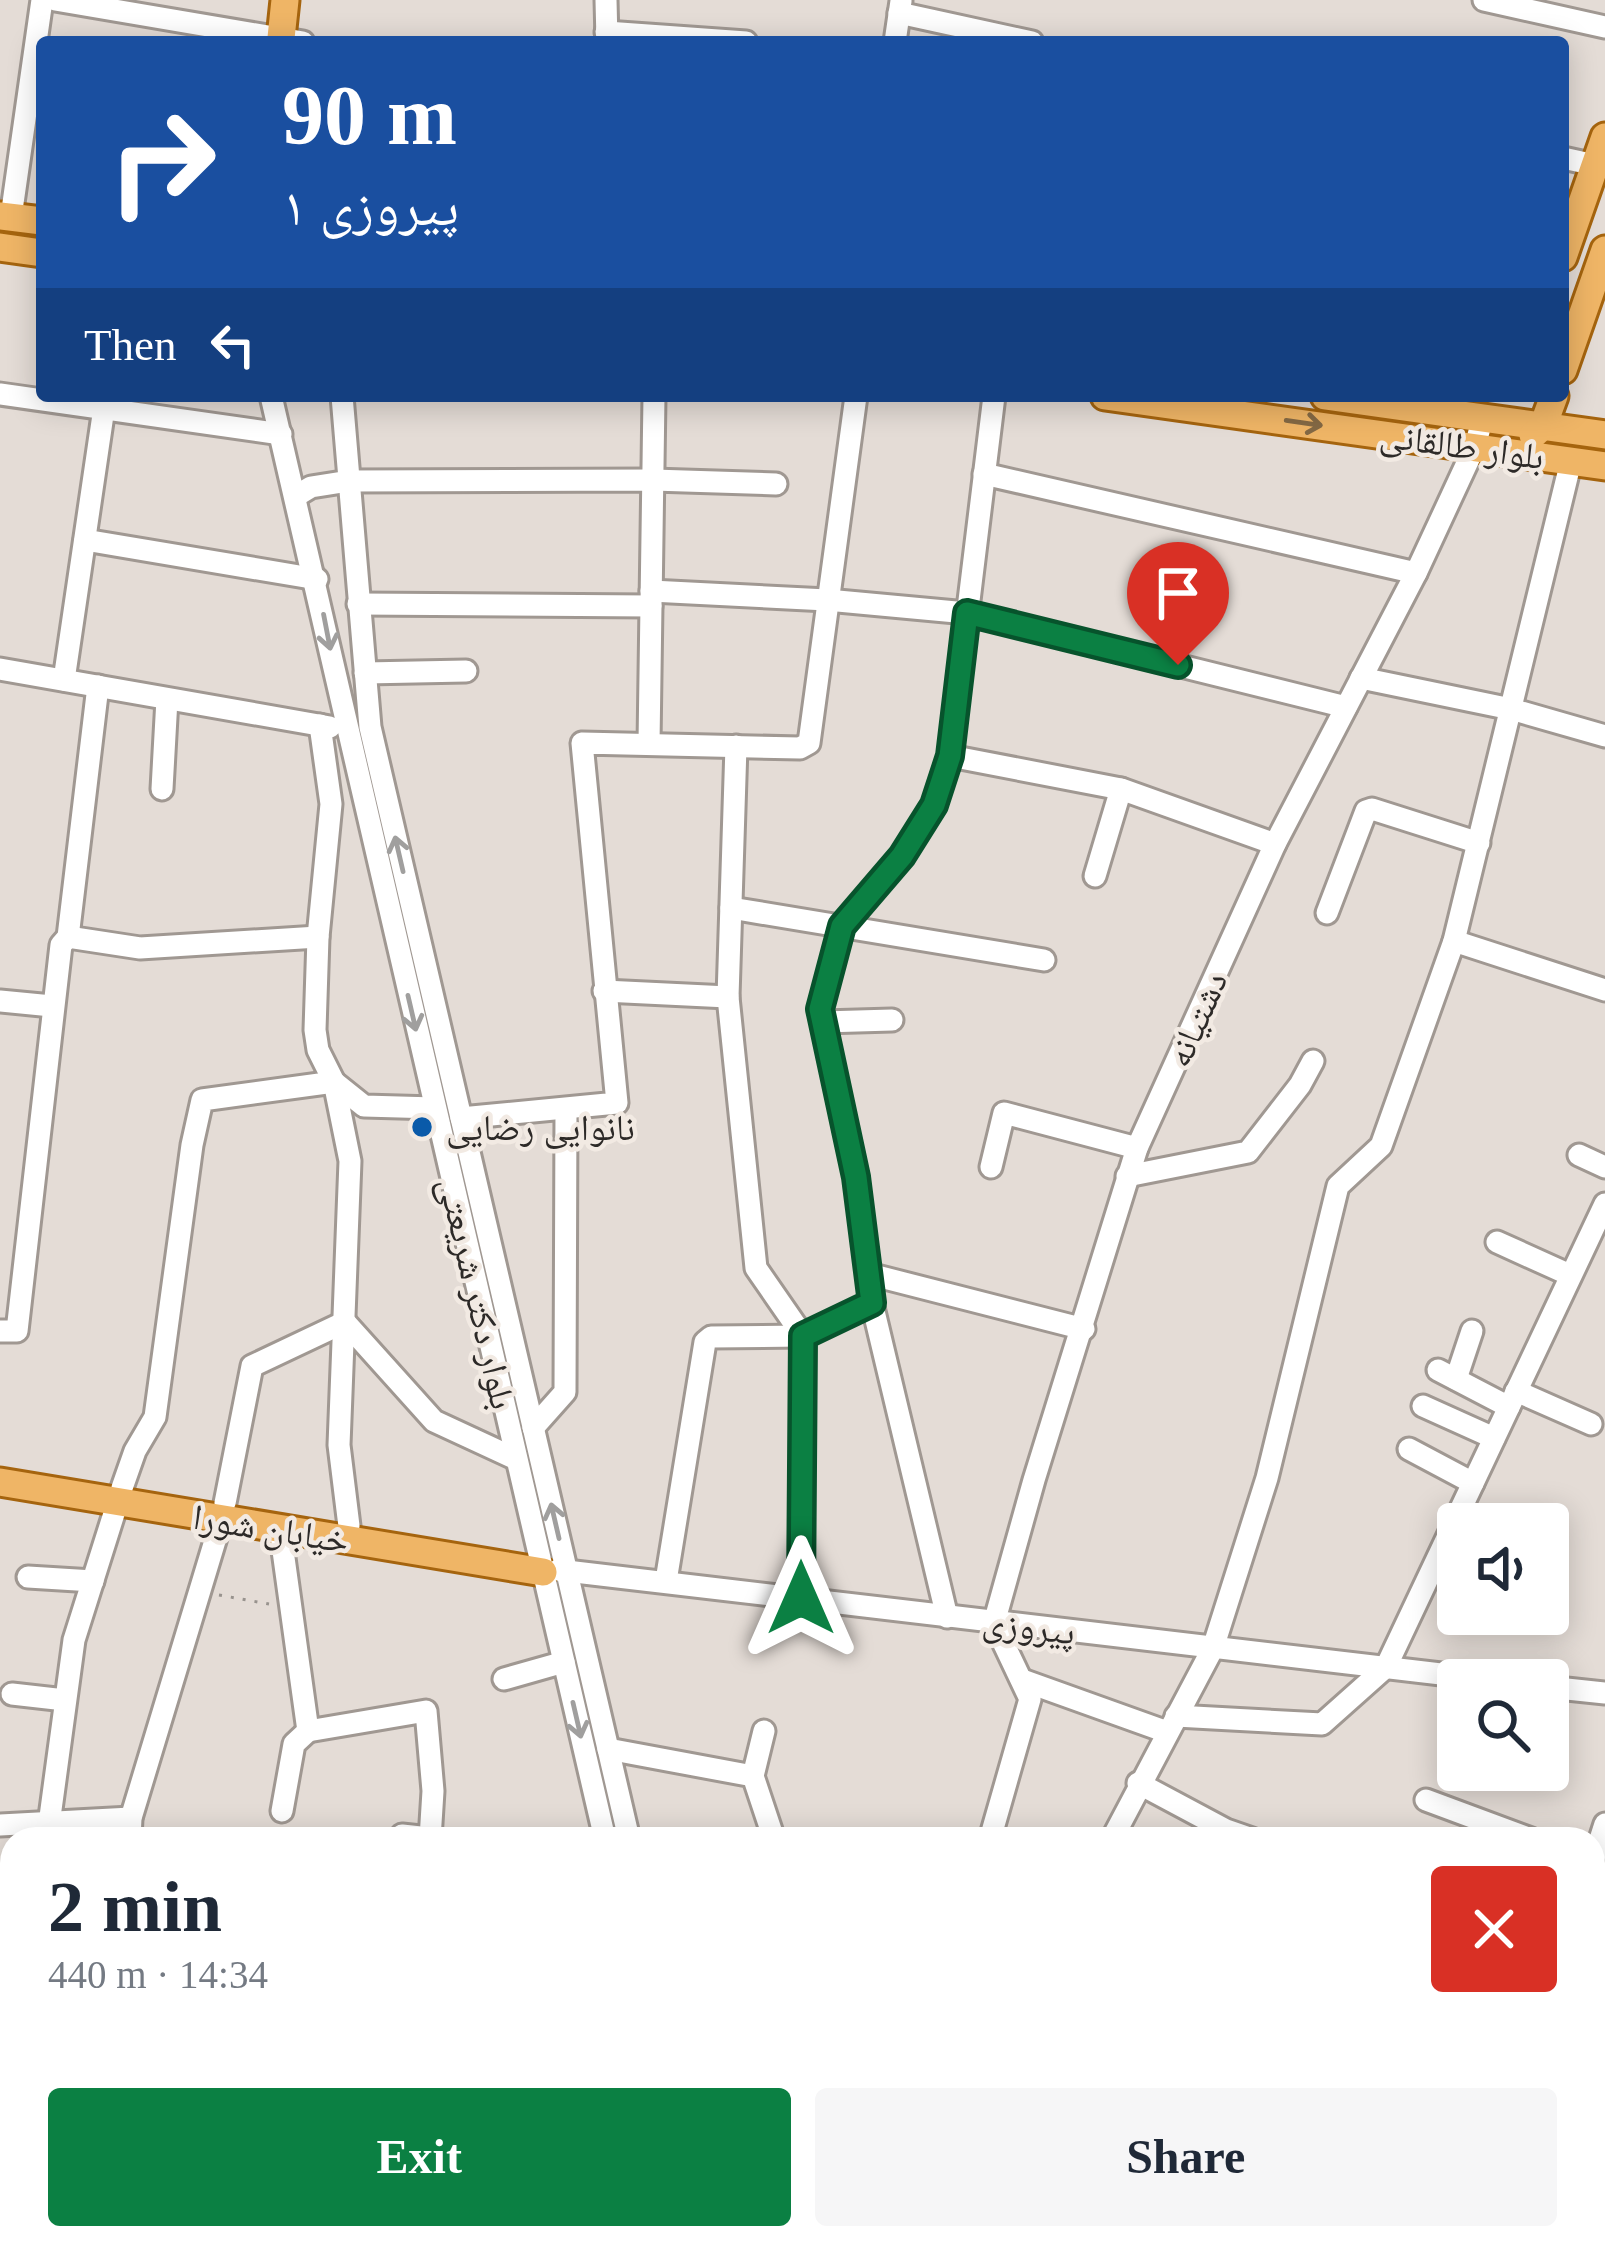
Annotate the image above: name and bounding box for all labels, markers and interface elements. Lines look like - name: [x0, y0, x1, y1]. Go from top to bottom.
- text: 90 m: [282, 69, 457, 162]
- icon: right: [84, 84, 240, 240]
- text: پیروزی ۱: [282, 177, 459, 237]
- icon: left: [200, 312, 266, 378]
- text: Then: [84, 320, 176, 370]
- one-way arrow: [1284, 412, 1323, 435]
- street label: بلوار طالقانی: [1377, 415, 1546, 478]
- pin: [1127, 542, 1229, 665]
- icon: arrive: [1145, 560, 1211, 626]
- one-way arrow: [317, 612, 339, 651]
- one-way arrow: [387, 836, 410, 874]
- street label: دشتیانه: [1158, 966, 1235, 1073]
- one-way arrow: [402, 993, 424, 1031]
- place label: نانوایی رضایی: [446, 1108, 635, 1149]
- marker: نانوایی رضایی: [409, 1114, 435, 1140]
- street label: بلوار دکتر شریعتی: [430, 1173, 523, 1413]
- street label: خیابان شورا: [190, 1497, 352, 1562]
- one-way arrow: [542, 1502, 565, 1540]
- map controls: [1437, 1503, 1569, 1791]
- button: sound: [1437, 1503, 1569, 1635]
- position arrow: [738, 1535, 864, 1661]
- street label: پیروزی: [980, 1601, 1077, 1654]
- button: search: [1437, 1659, 1569, 1791]
- one-way arrow: [567, 1700, 589, 1738]
- button: close: [1431, 1866, 1557, 1992]
- text: 2 min: [48, 1867, 222, 1947]
- text: 440 m · 14:34: [48, 1953, 268, 1996]
- button: Exit: [48, 2088, 791, 2226]
- button: Share: [815, 2088, 1557, 2226]

